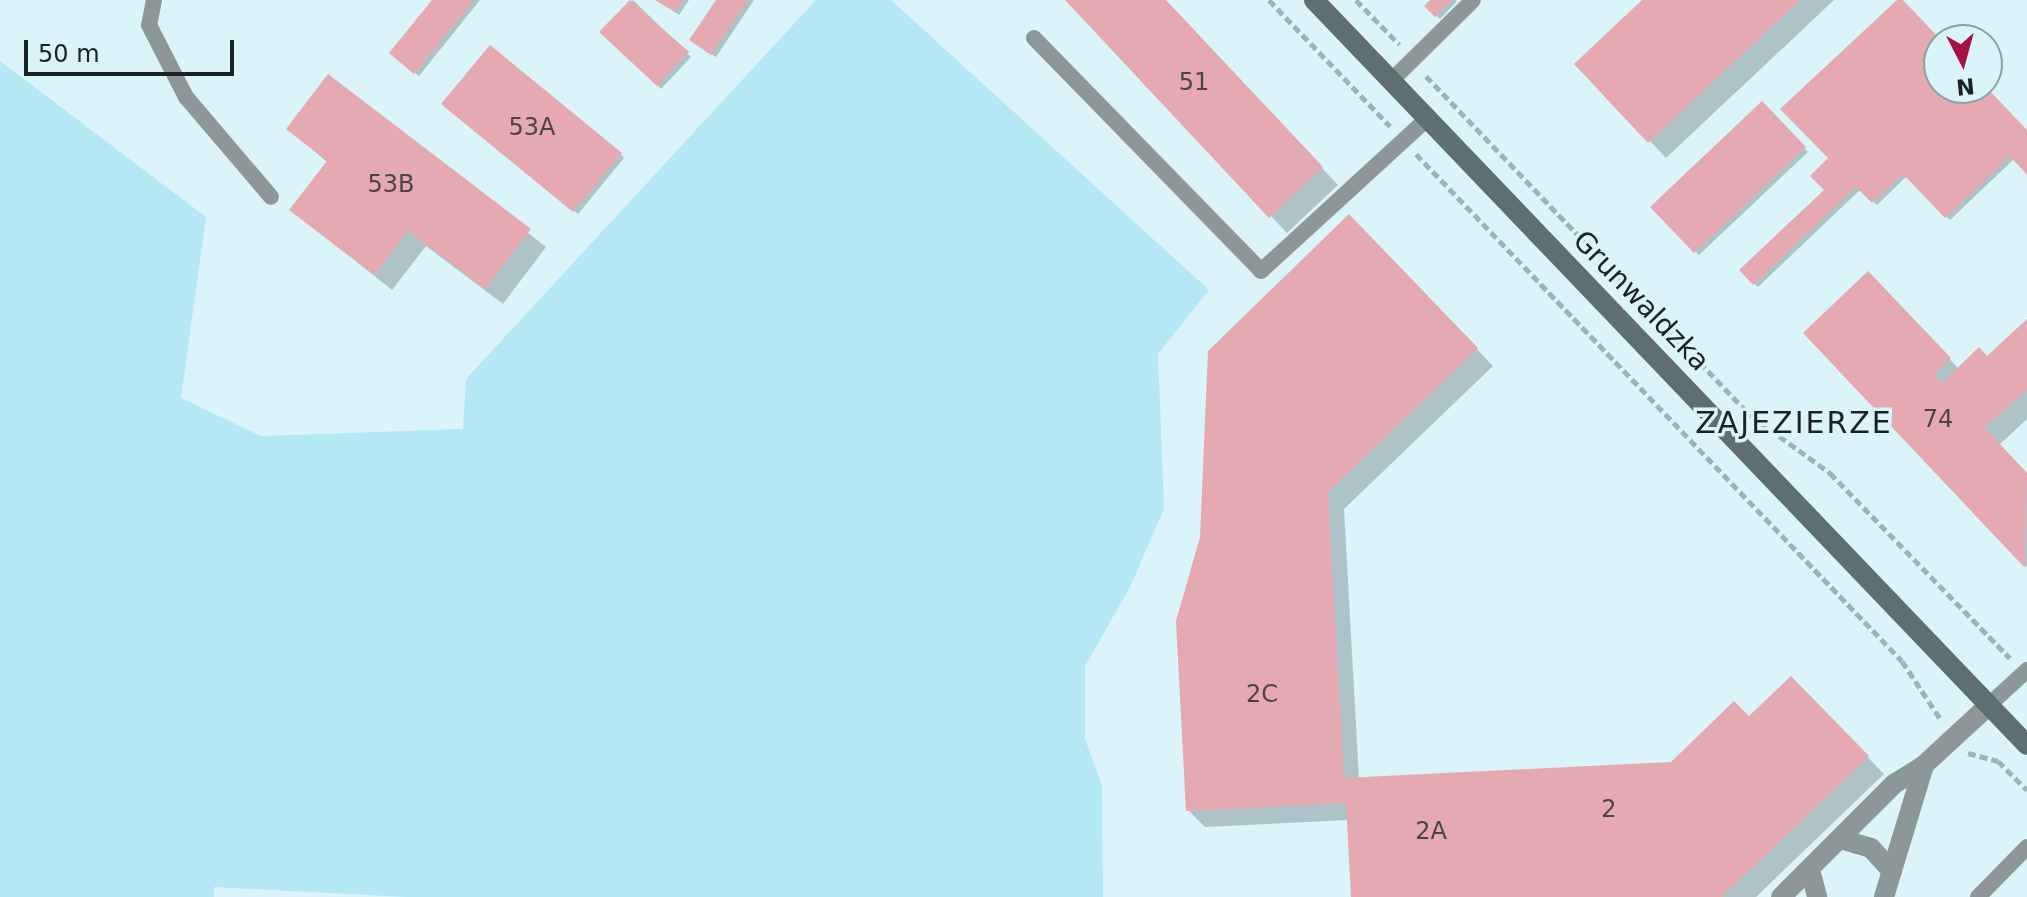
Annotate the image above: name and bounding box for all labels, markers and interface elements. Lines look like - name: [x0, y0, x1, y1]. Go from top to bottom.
- scale bar: [28, 24, 238, 74]
- north arrow: [1923, 24, 2003, 104]
- text: 50 m: [38, 40, 100, 68]
- house number: 51: [1179, 69, 1209, 97]
- text: N: [1955, 73, 1976, 100]
- house number: 53A: [509, 114, 555, 142]
- house number: 53B: [367, 171, 415, 199]
- street label: Grunwaldzka: [1566, 224, 1716, 378]
- district label: ZAJEZIERZE: [1695, 405, 1893, 441]
- house number: 74: [1923, 406, 1953, 434]
- house number: 2C: [1246, 681, 1278, 709]
- house number: 2: [1601, 796, 1617, 824]
- house number: 2A: [1415, 818, 1447, 846]

